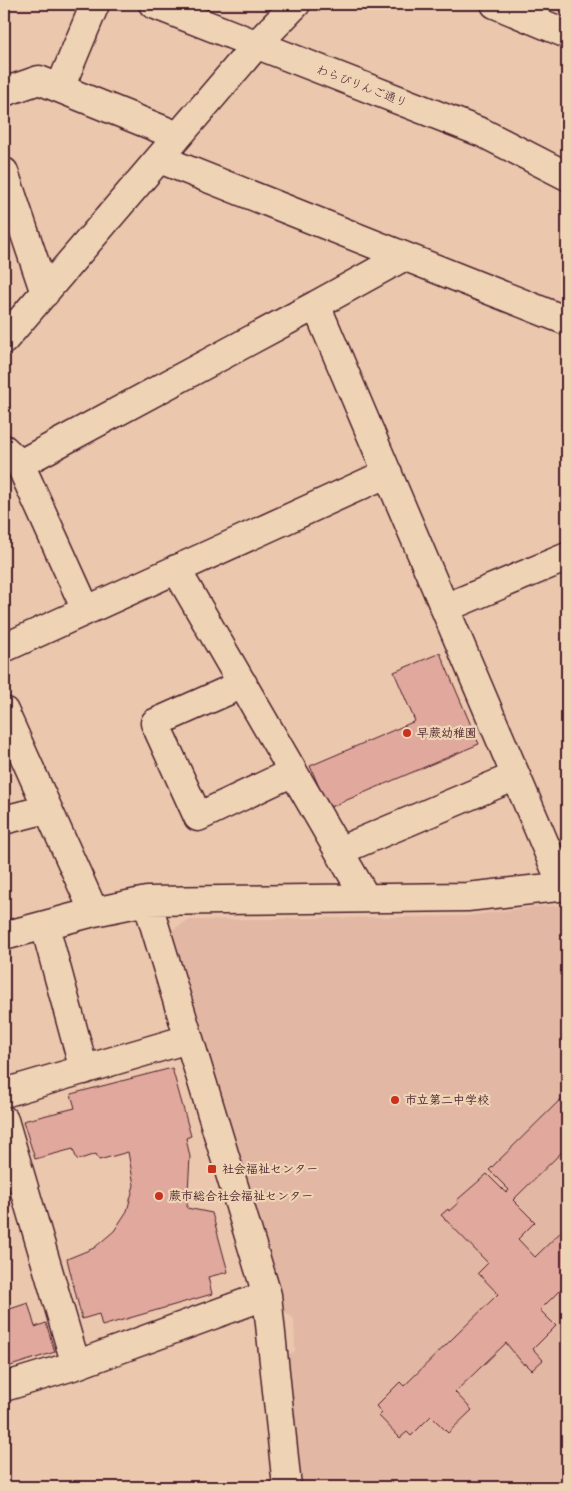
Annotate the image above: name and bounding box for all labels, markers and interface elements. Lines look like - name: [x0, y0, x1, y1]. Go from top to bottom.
- street label: わらびりんご通り: [314, 61, 410, 111]
- place label: 早蕨幼稚園: [417, 725, 477, 741]
- marker: 早蕨幼稚園: [401, 727, 413, 739]
- place label: 市立第二中学校: [405, 1092, 489, 1108]
- marker: 市立第二中学校: [389, 1094, 401, 1106]
- place label: 社会福祉センター: [222, 1161, 318, 1177]
- marker: 社会福祉センター: [206, 1163, 218, 1175]
- place label: 蕨市総合社会福祉センター: [169, 1188, 313, 1204]
- marker: 蕨市総合社会福祉センター: [153, 1190, 165, 1202]

